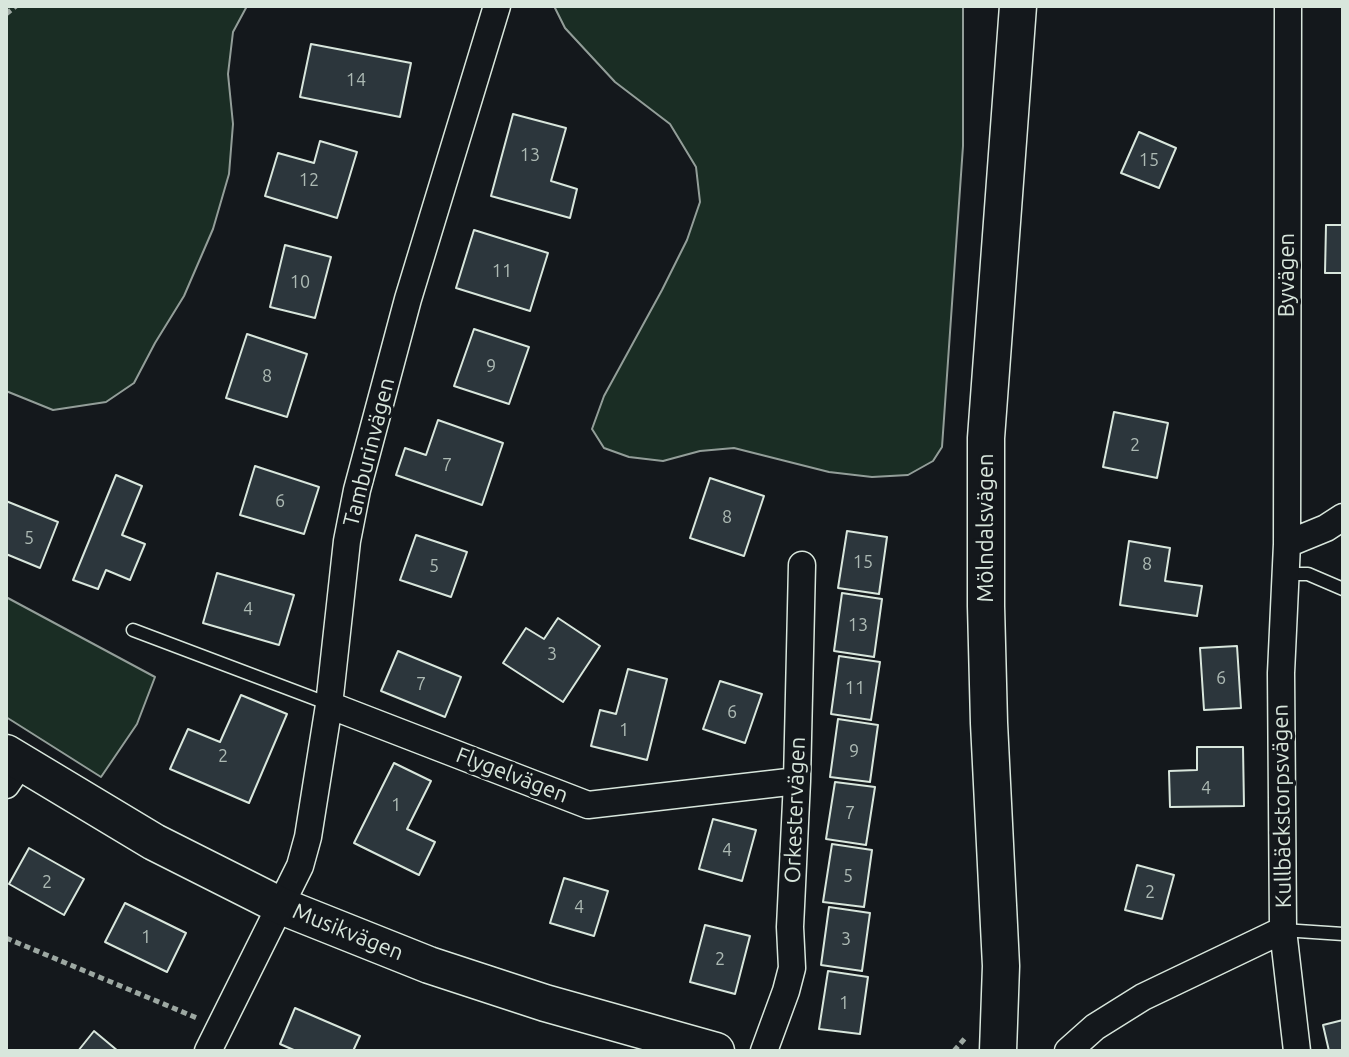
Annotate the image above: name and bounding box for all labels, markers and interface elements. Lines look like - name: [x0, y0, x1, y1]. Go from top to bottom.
- house number: 14: [346, 69, 366, 91]
- house number: 13: [520, 144, 540, 166]
- house number: 15: [1139, 149, 1159, 171]
- house number: 12: [299, 169, 319, 191]
- street label: Byvägen: [1274, 233, 1300, 317]
- house number: 11: [492, 260, 512, 282]
- house number: 10: [290, 271, 310, 293]
- house number: 9: [486, 355, 496, 377]
- house number: 8: [262, 365, 272, 387]
- street label: Tamburinvägen: [338, 375, 400, 529]
- house number: 2: [1130, 434, 1140, 456]
- street label: Mölndalsvägen: [973, 453, 999, 603]
- house number: 7: [442, 454, 452, 476]
- house number: 6: [275, 490, 285, 512]
- house number: 8: [722, 506, 732, 528]
- house number: 5: [24, 527, 34, 549]
- house number: 15: [853, 551, 873, 573]
- house number: 8: [1142, 553, 1152, 575]
- house number: 5: [429, 555, 439, 577]
- house number: 4: [243, 598, 253, 620]
- house number: 13: [848, 614, 868, 636]
- house number: 3: [547, 643, 557, 665]
- house number: 6: [1216, 667, 1226, 689]
- house number: 7: [416, 673, 426, 695]
- house number: 11: [845, 677, 865, 699]
- house number: 6: [727, 701, 737, 723]
- street label: Kullbäckstorpsvägen: [1267, 704, 1297, 908]
- house number: 1: [619, 719, 629, 741]
- street label: Orkestervägen: [779, 736, 811, 884]
- house number: 9: [849, 740, 859, 762]
- street label: Flygelvägen: [452, 742, 572, 808]
- house number: 2: [218, 745, 228, 767]
- house number: 4: [1201, 777, 1211, 799]
- house number: 1: [391, 794, 401, 816]
- house number: 7: [845, 802, 855, 824]
- house number: 4: [722, 839, 732, 861]
- house number: 5: [843, 865, 853, 887]
- house number: 2: [42, 871, 52, 893]
- house number: 2: [1145, 881, 1155, 903]
- house number: 4: [574, 896, 584, 918]
- street label: Musikvägen: [289, 898, 407, 966]
- house number: 1: [141, 926, 151, 948]
- house number: 3: [841, 928, 851, 950]
- house number: 2: [715, 948, 725, 970]
- house number: 1: [839, 992, 849, 1014]

